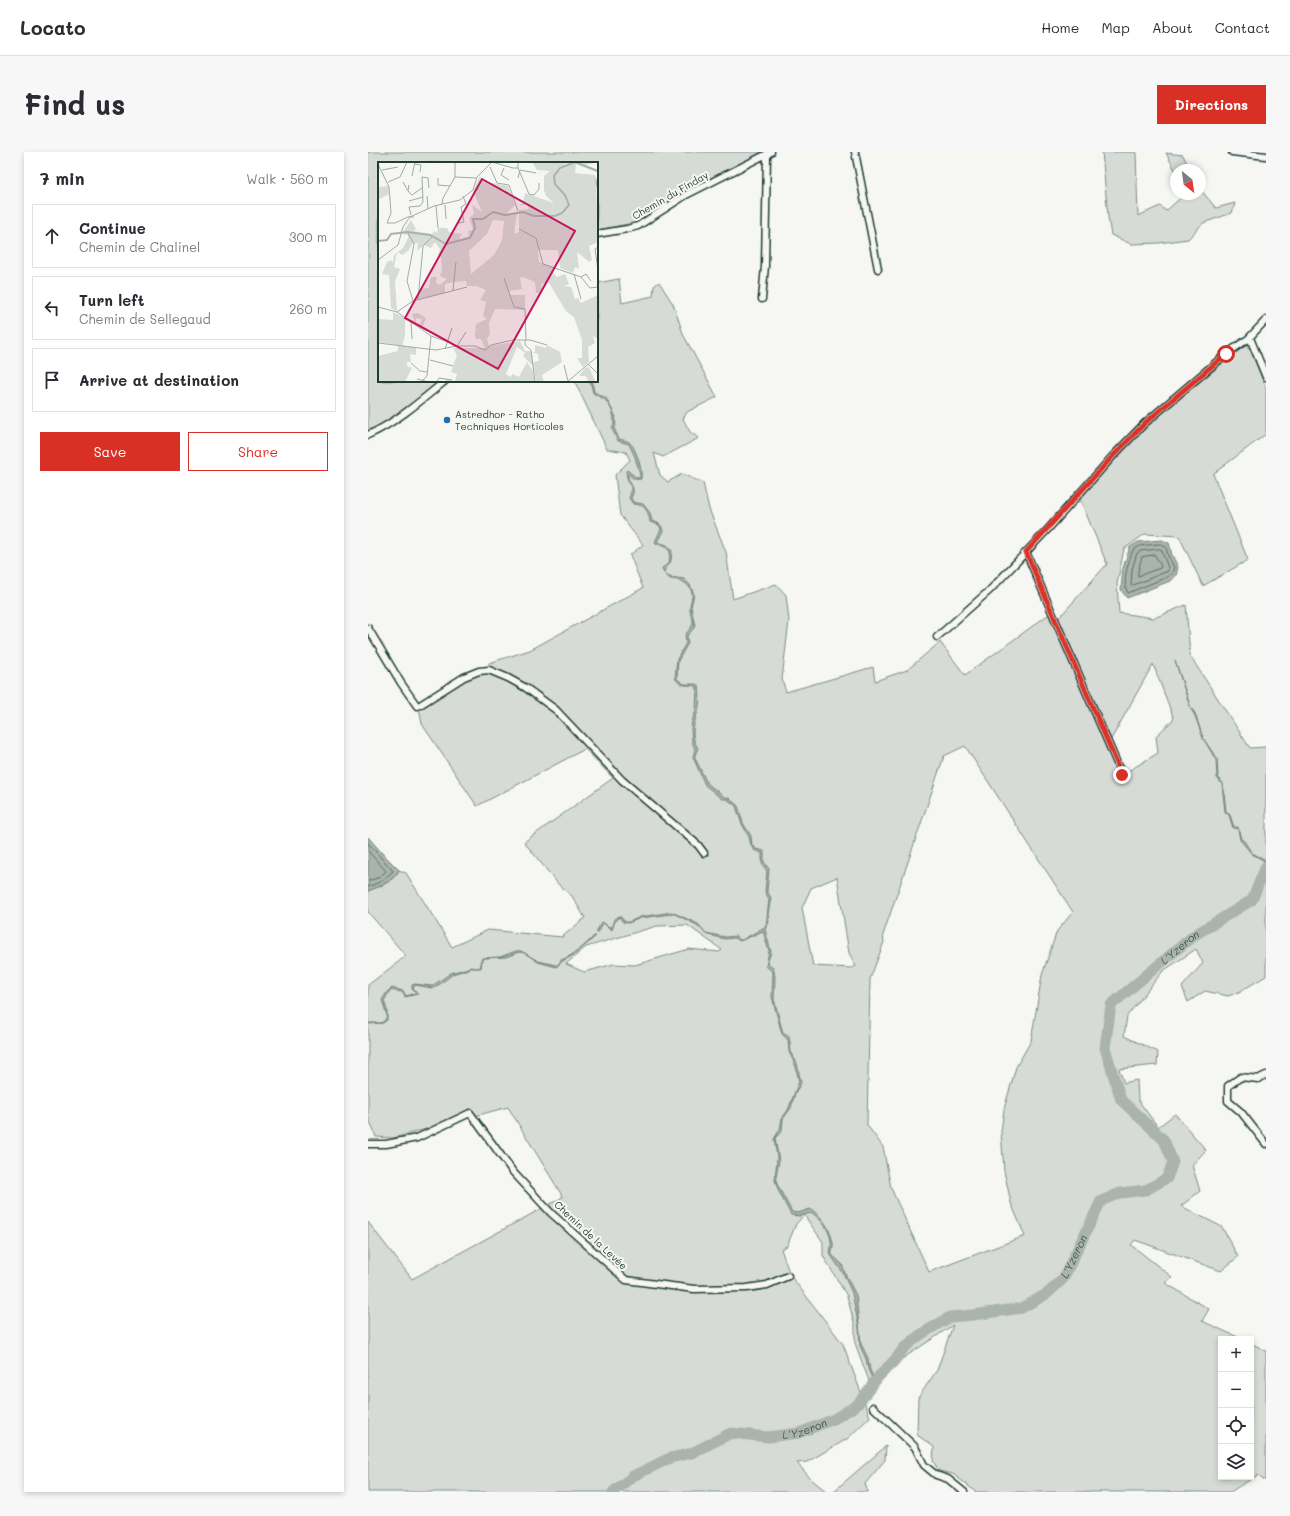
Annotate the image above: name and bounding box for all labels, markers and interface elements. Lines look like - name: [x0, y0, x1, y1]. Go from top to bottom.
- text: Locato: [20, 15, 86, 40]
- text: Home: [1041, 18, 1079, 37]
- text: Map: [1101, 18, 1130, 37]
- text: About: [1152, 18, 1193, 37]
- text: Contact: [1215, 18, 1270, 37]
- button: Directions: [1157, 85, 1266, 124]
- text: Find us: [24, 86, 125, 122]
- inset map: [378, 162, 598, 382]
- north arrow: [1170, 164, 1206, 200]
- text: 7 min: [40, 167, 85, 189]
- street label: Chemin du Finday: [629, 168, 711, 222]
- text: Walk · 560 m: [246, 170, 328, 187]
- text: Continue: [79, 218, 146, 238]
- icon: ahead: [41, 225, 63, 247]
- text: 300 m: [289, 228, 327, 245]
- text: Chemin de Chalinel: [79, 238, 200, 255]
- text: Turn left: [79, 290, 144, 310]
- icon: left: [41, 297, 63, 319]
- text: 260 m: [289, 300, 327, 317]
- text: Chemin de Sellegaud: [79, 310, 211, 327]
- route start: [1217, 345, 1235, 363]
- icon: arrive: [41, 369, 63, 391]
- text: Arrive at destination: [79, 370, 239, 390]
- place label: Astredhor - Ratho Techniques Horticoles: [455, 407, 564, 433]
- marker: Astredhor - Ratho Techniques Horticoles: [442, 415, 452, 425]
- button: Save: [40, 432, 180, 471]
- button: Share: [188, 432, 328, 471]
- route end: [1113, 766, 1131, 784]
- water label: L'Yzeron: [1157, 926, 1202, 967]
- street label: Chemin de la Levée: [551, 1197, 631, 1273]
- water label: L'Yzeron: [1057, 1232, 1090, 1281]
- map controls: [1218, 1336, 1254, 1480]
- button: +: [1218, 1336, 1254, 1372]
- button: −: [1218, 1372, 1254, 1408]
- button: locate: [1218, 1408, 1254, 1444]
- water label: L'Yzeron: [781, 1415, 829, 1442]
- button: layers: [1218, 1444, 1254, 1480]

